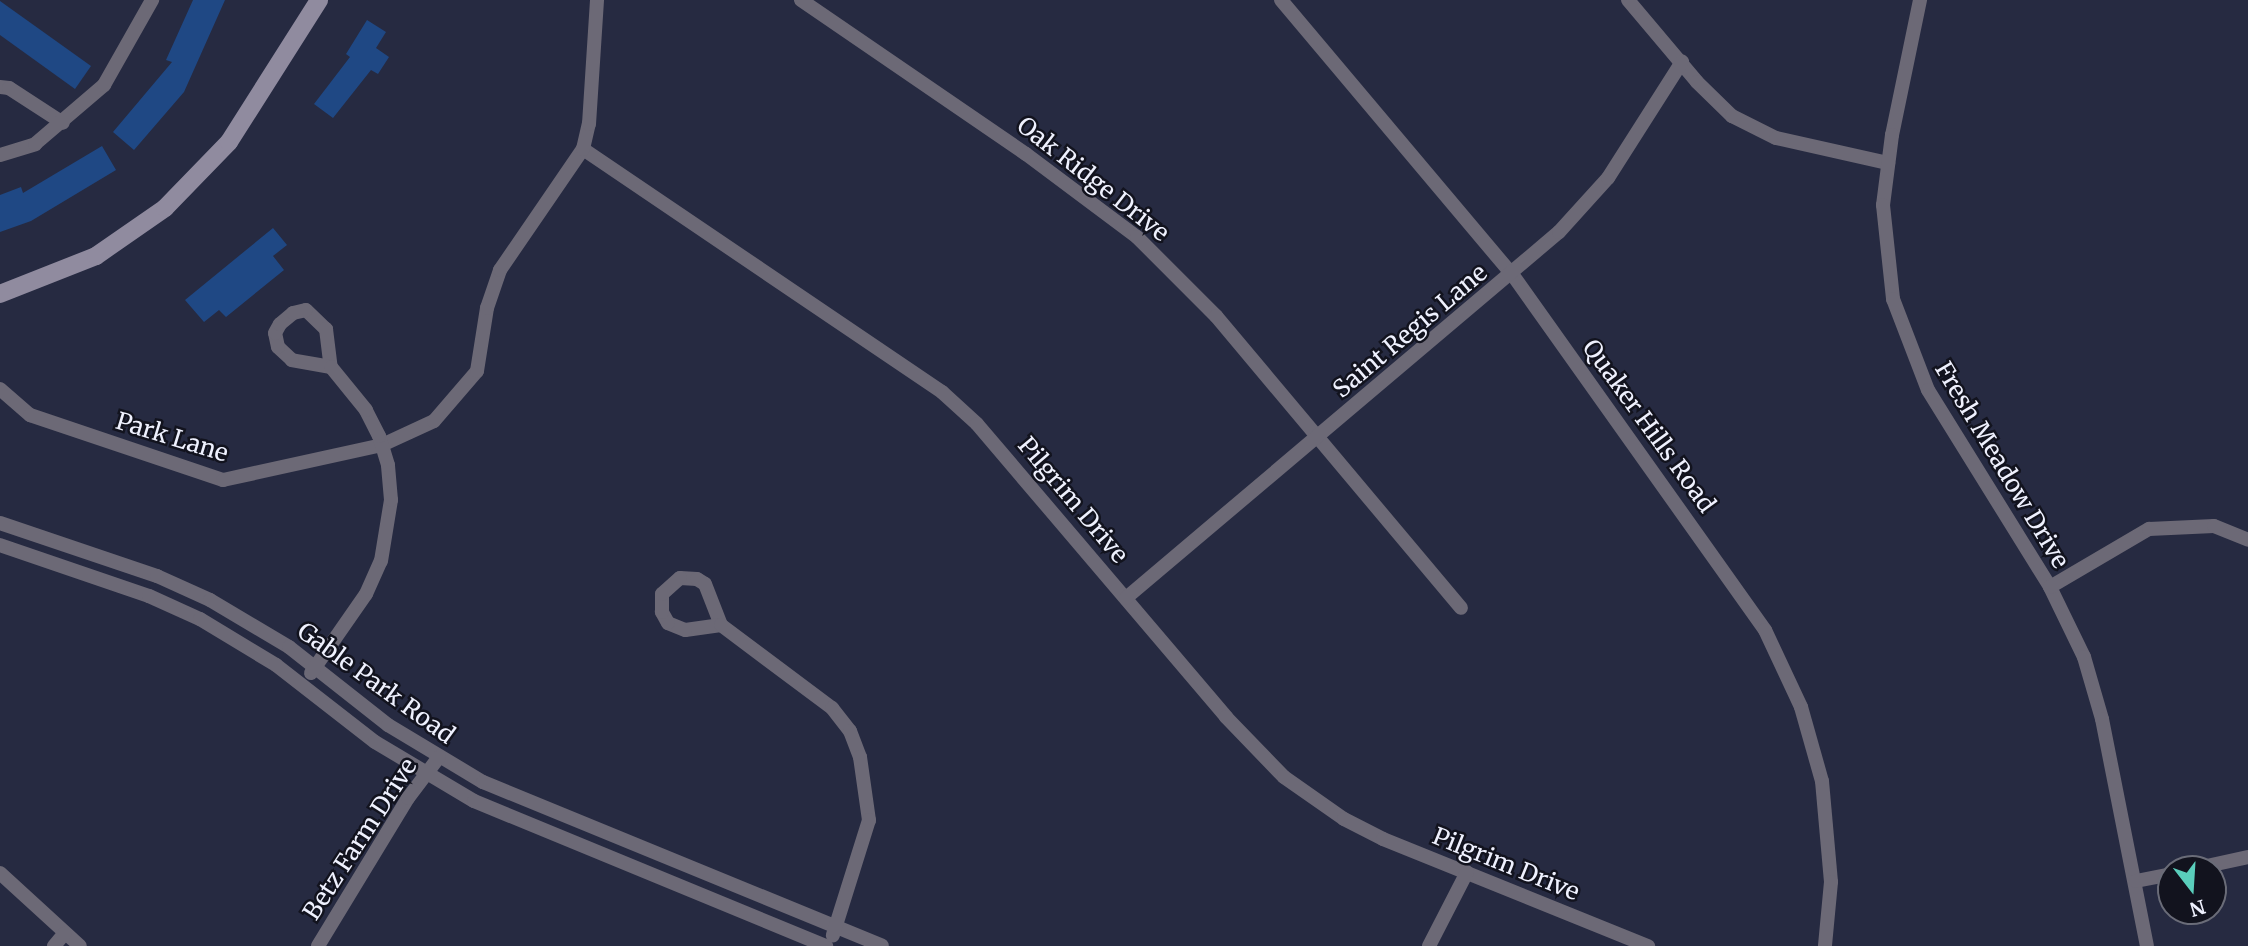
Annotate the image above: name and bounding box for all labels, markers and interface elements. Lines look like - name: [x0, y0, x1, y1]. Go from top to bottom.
- street label: Oak Ridge Drive: [1011, 111, 1175, 247]
- street label: Saint Regis Lane: [1327, 258, 1493, 404]
- street label: Quaker Hills Road: [1577, 334, 1721, 518]
- street label: Fresh Meadow Drive: [1929, 357, 2075, 573]
- street label: Park Lane: [112, 406, 232, 468]
- street label: Pilgrim Drive: [1012, 431, 1134, 569]
- street label: Gable Park Road: [292, 616, 460, 750]
- street label: Betz Farm Drive: [297, 753, 423, 925]
- street label: Pilgrim Drive: [1429, 822, 1583, 906]
- north arrow: [2157, 855, 2227, 925]
- text: N: [2187, 894, 2208, 922]

